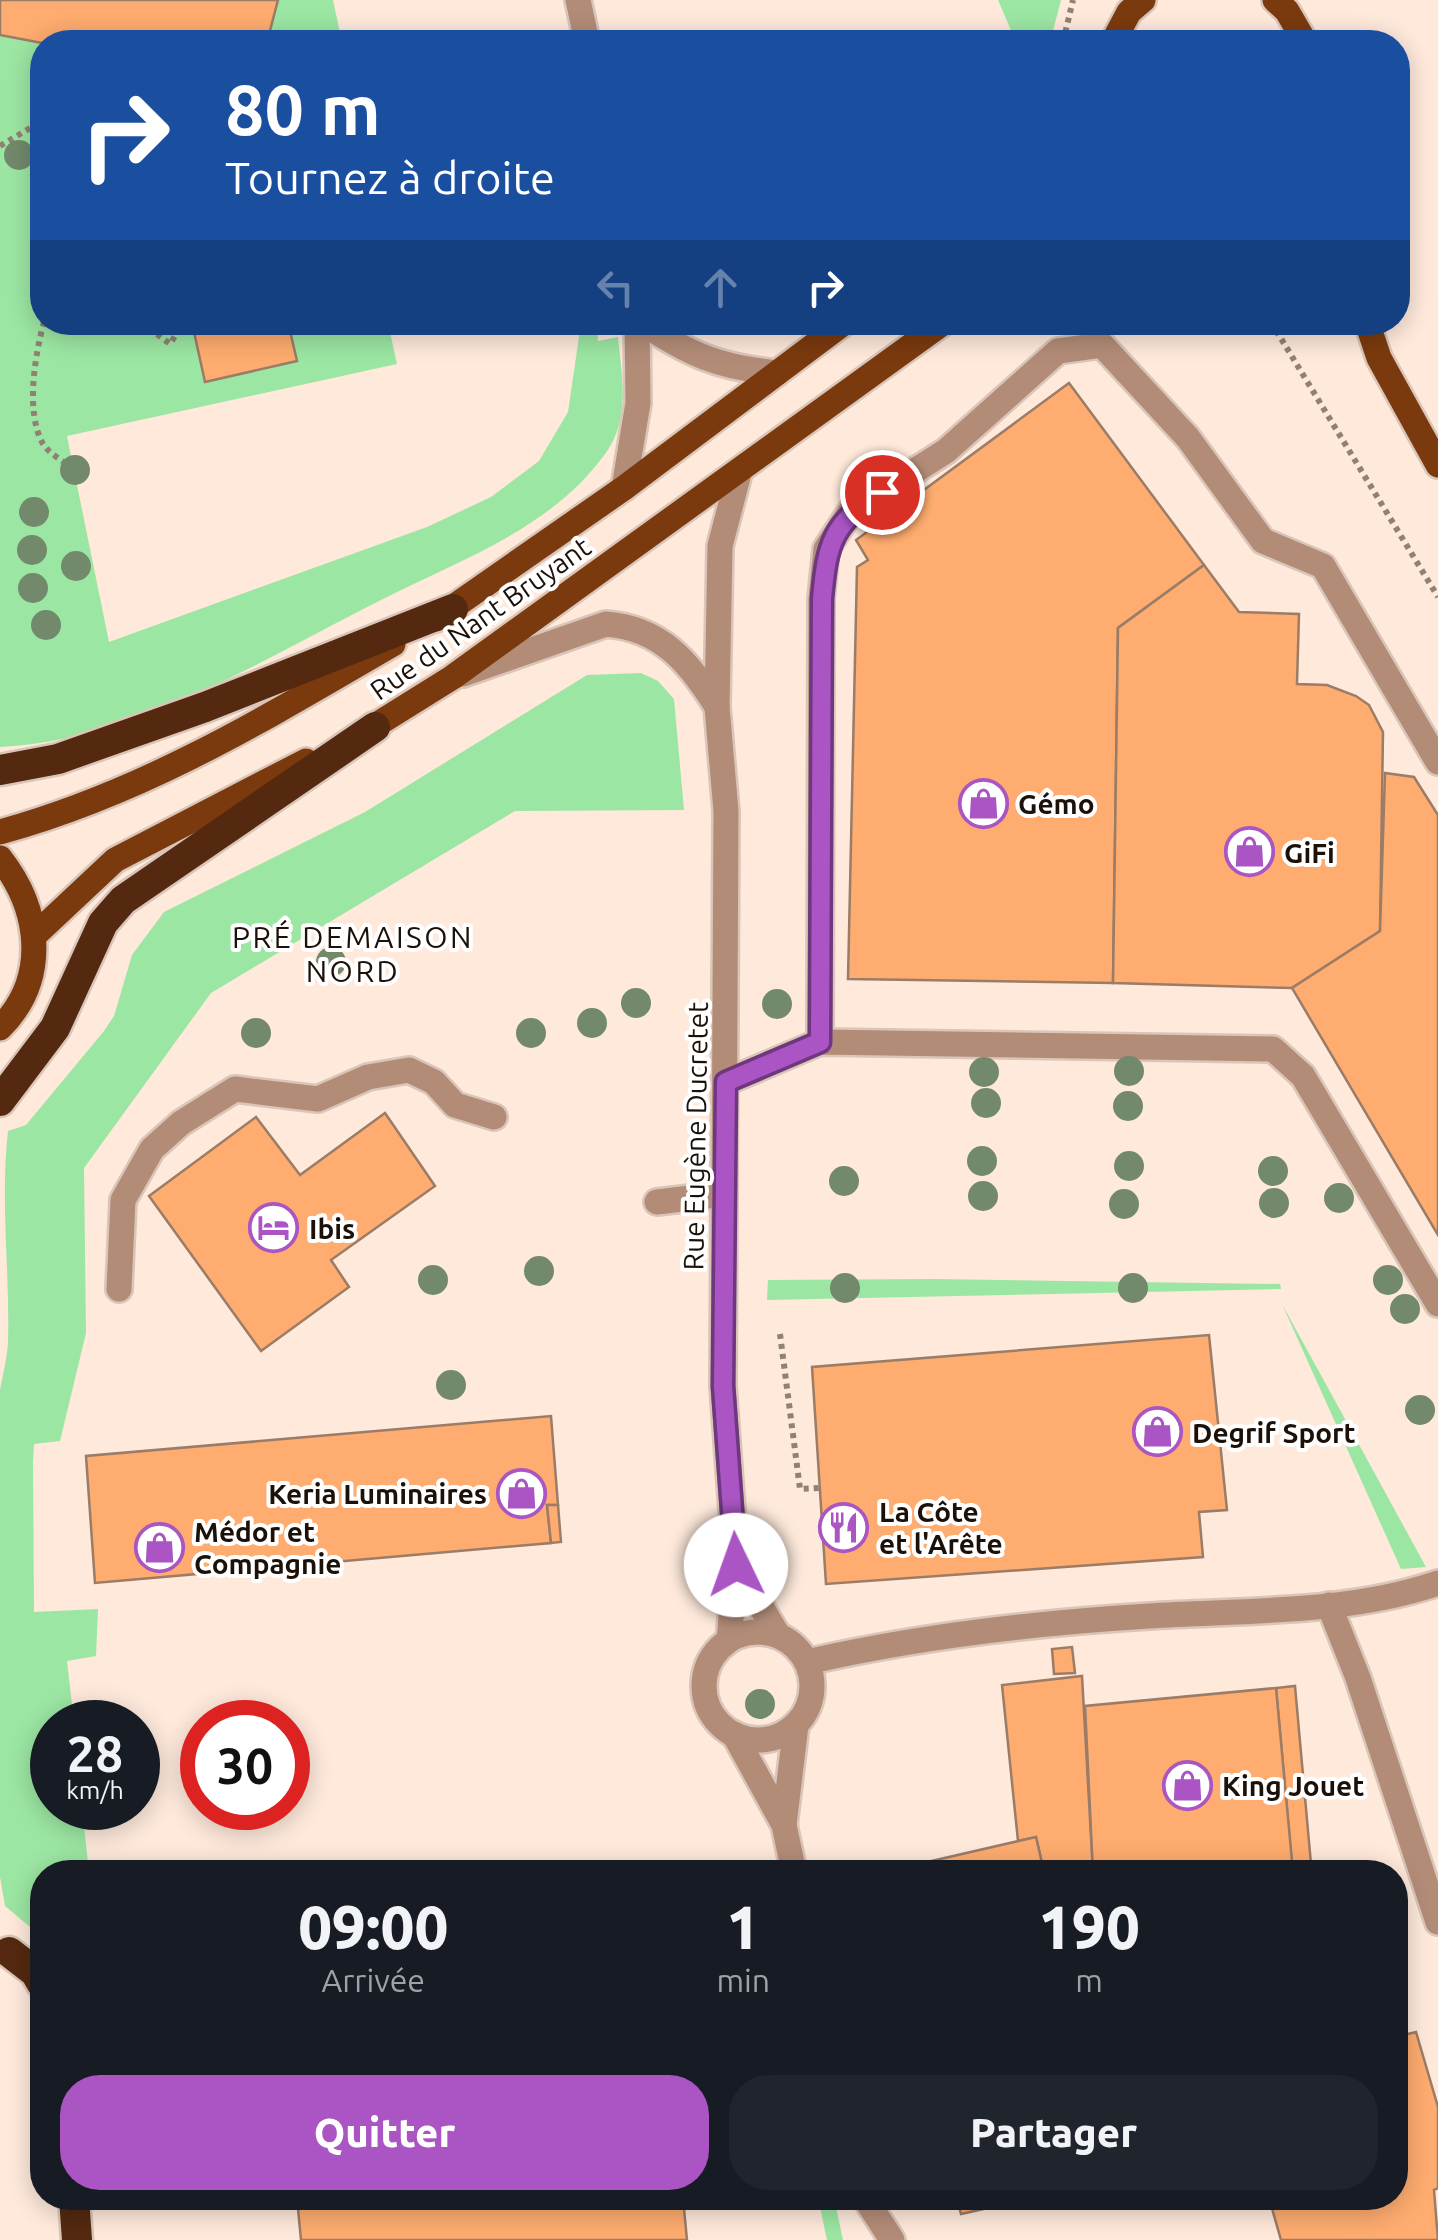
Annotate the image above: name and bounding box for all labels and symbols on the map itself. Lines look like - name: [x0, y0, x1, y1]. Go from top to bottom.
- pin: [840, 450, 925, 535]
- street label: Rue du Nant Bruyant: [364, 530, 596, 706]
- shop icon: Gémo: [957, 777, 1009, 829]
- place label: Gémo: [1018, 788, 1095, 819]
- shop icon: GiFi: [1223, 826, 1275, 878]
- place label: GiFi: [1284, 837, 1335, 868]
- district label: PRÉ DEMAISON NORD: [232, 919, 474, 988]
- street label: Rue Eugène Ducretet: [677, 1002, 713, 1270]
- hotel icon: Ibis: [248, 1202, 300, 1254]
- place label: Ibis: [309, 1213, 355, 1244]
- shop icon: Degrif Sport: [1131, 1406, 1183, 1458]
- place label: Degrif Sport: [1192, 1417, 1356, 1448]
- shop icon: Keria Luminaires: [496, 1467, 548, 1519]
- place label: Keria Luminaires: [268, 1478, 487, 1509]
- place label: La Côte et l'Arête: [879, 1496, 1003, 1559]
- restaurant icon: La Côte et l'Arête: [818, 1501, 870, 1553]
- position arrow: [684, 1513, 788, 1617]
- place label: Médor et Compagnie: [194, 1516, 341, 1579]
- shop icon: Médor et Compagnie: [133, 1521, 185, 1573]
- speed limit sign: 30: [180, 1700, 310, 1830]
- shop icon: King Jouet: [1161, 1759, 1213, 1811]
- place label: King Jouet: [1222, 1770, 1364, 1801]

